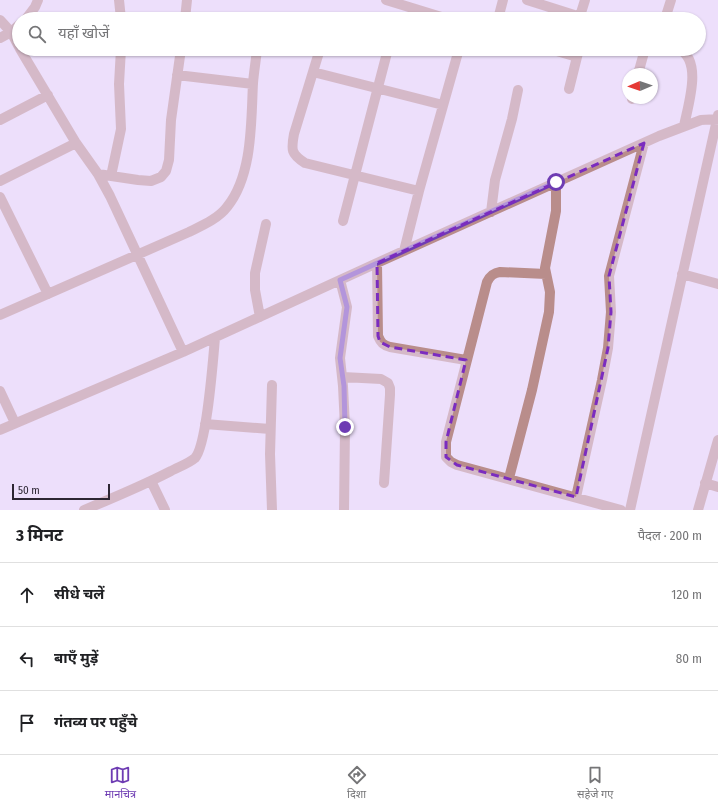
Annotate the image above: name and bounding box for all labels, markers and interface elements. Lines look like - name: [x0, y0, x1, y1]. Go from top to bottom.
- search box: [12, 12, 706, 56]
- icon: search: [26, 23, 48, 45]
- text: यहाँ खोजें: [58, 24, 109, 42]
- north arrow: [622, 68, 658, 104]
- route start: [547, 173, 565, 191]
- route end: [336, 418, 354, 436]
- scale bar: [12, 482, 110, 501]
- text: 50 m: [18, 484, 40, 497]
- text: 3 मिनट: [16, 525, 63, 546]
- text: पैदल · 200 m: [638, 528, 702, 543]
- icon: ahead: [16, 584, 38, 606]
- text: सीधे चलें: [54, 585, 104, 603]
- text: 120 m: [671, 587, 702, 602]
- icon: left: [16, 648, 38, 670]
- text: बाएँ मुड़ें: [54, 649, 98, 667]
- text: 80 m: [676, 651, 702, 666]
- icon: arrive: [16, 712, 38, 734]
- text: गंतव्य पर पहुँचे: [54, 713, 137, 731]
- tab: मानचित्र: [105, 764, 136, 802]
- tab: दिशा: [346, 764, 368, 802]
- tab: सहेजे गए: [577, 764, 613, 802]

